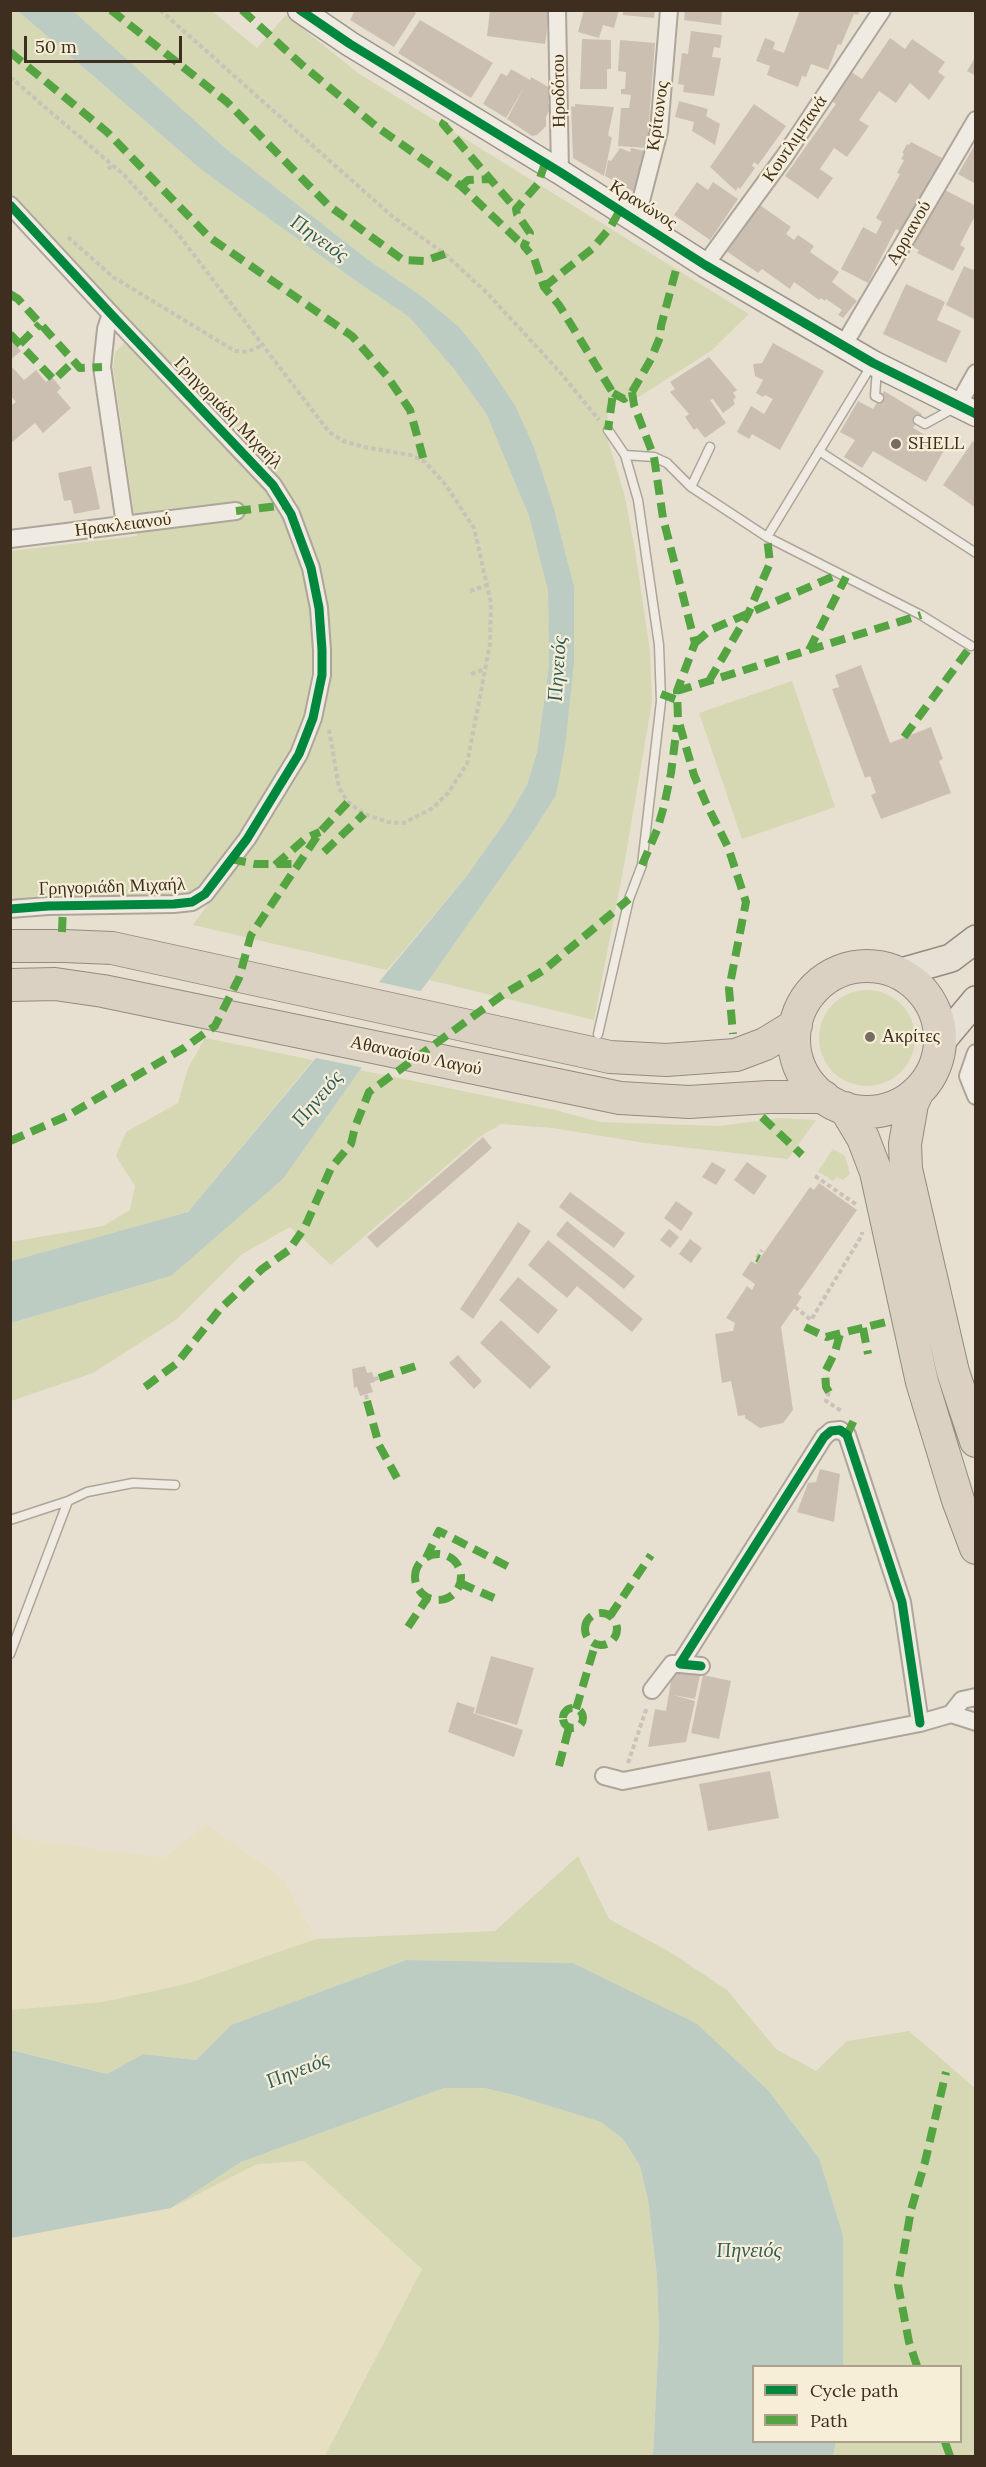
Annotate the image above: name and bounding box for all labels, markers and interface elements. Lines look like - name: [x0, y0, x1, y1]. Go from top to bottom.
- scale bar: [27, 24, 184, 62]
- text: 50 m: [35, 35, 77, 58]
- street label: Ηροδότου: [548, 54, 570, 128]
- street label: Κρίτωνος: [642, 80, 674, 152]
- street label: Κουτλιμπανά: [758, 92, 832, 186]
- street label: Κρανώνος: [605, 176, 681, 234]
- street label: Αρριανού: [882, 197, 936, 269]
- water label: Πηνειός: [285, 210, 353, 268]
- street label: Γρηγοριάδη Μιχαήλ: [169, 353, 287, 473]
- place label: SHELL: [908, 433, 964, 455]
- marker: SHELL: [889, 437, 903, 451]
- street label: Ηρακλειανού: [73, 508, 173, 542]
- water label: Πηνειός: [544, 636, 572, 702]
- street label: Γρηγοριάδη Μιχαήλ: [38, 874, 186, 900]
- place label: Ακρίτες: [882, 1026, 940, 1048]
- marker: Ακρίτες: [863, 1030, 877, 1044]
- street label: Αθανασίου Λαγού: [348, 1031, 484, 1081]
- water label: Πηνειός: [288, 1066, 348, 1132]
- water label: Πηνειός: [263, 2048, 333, 2094]
- water label: Πηνειός: [716, 2239, 782, 2263]
- legend: [752, 2365, 962, 2443]
- text: Cycle path: [810, 2379, 899, 2402]
- text: Path: [810, 2409, 848, 2432]

